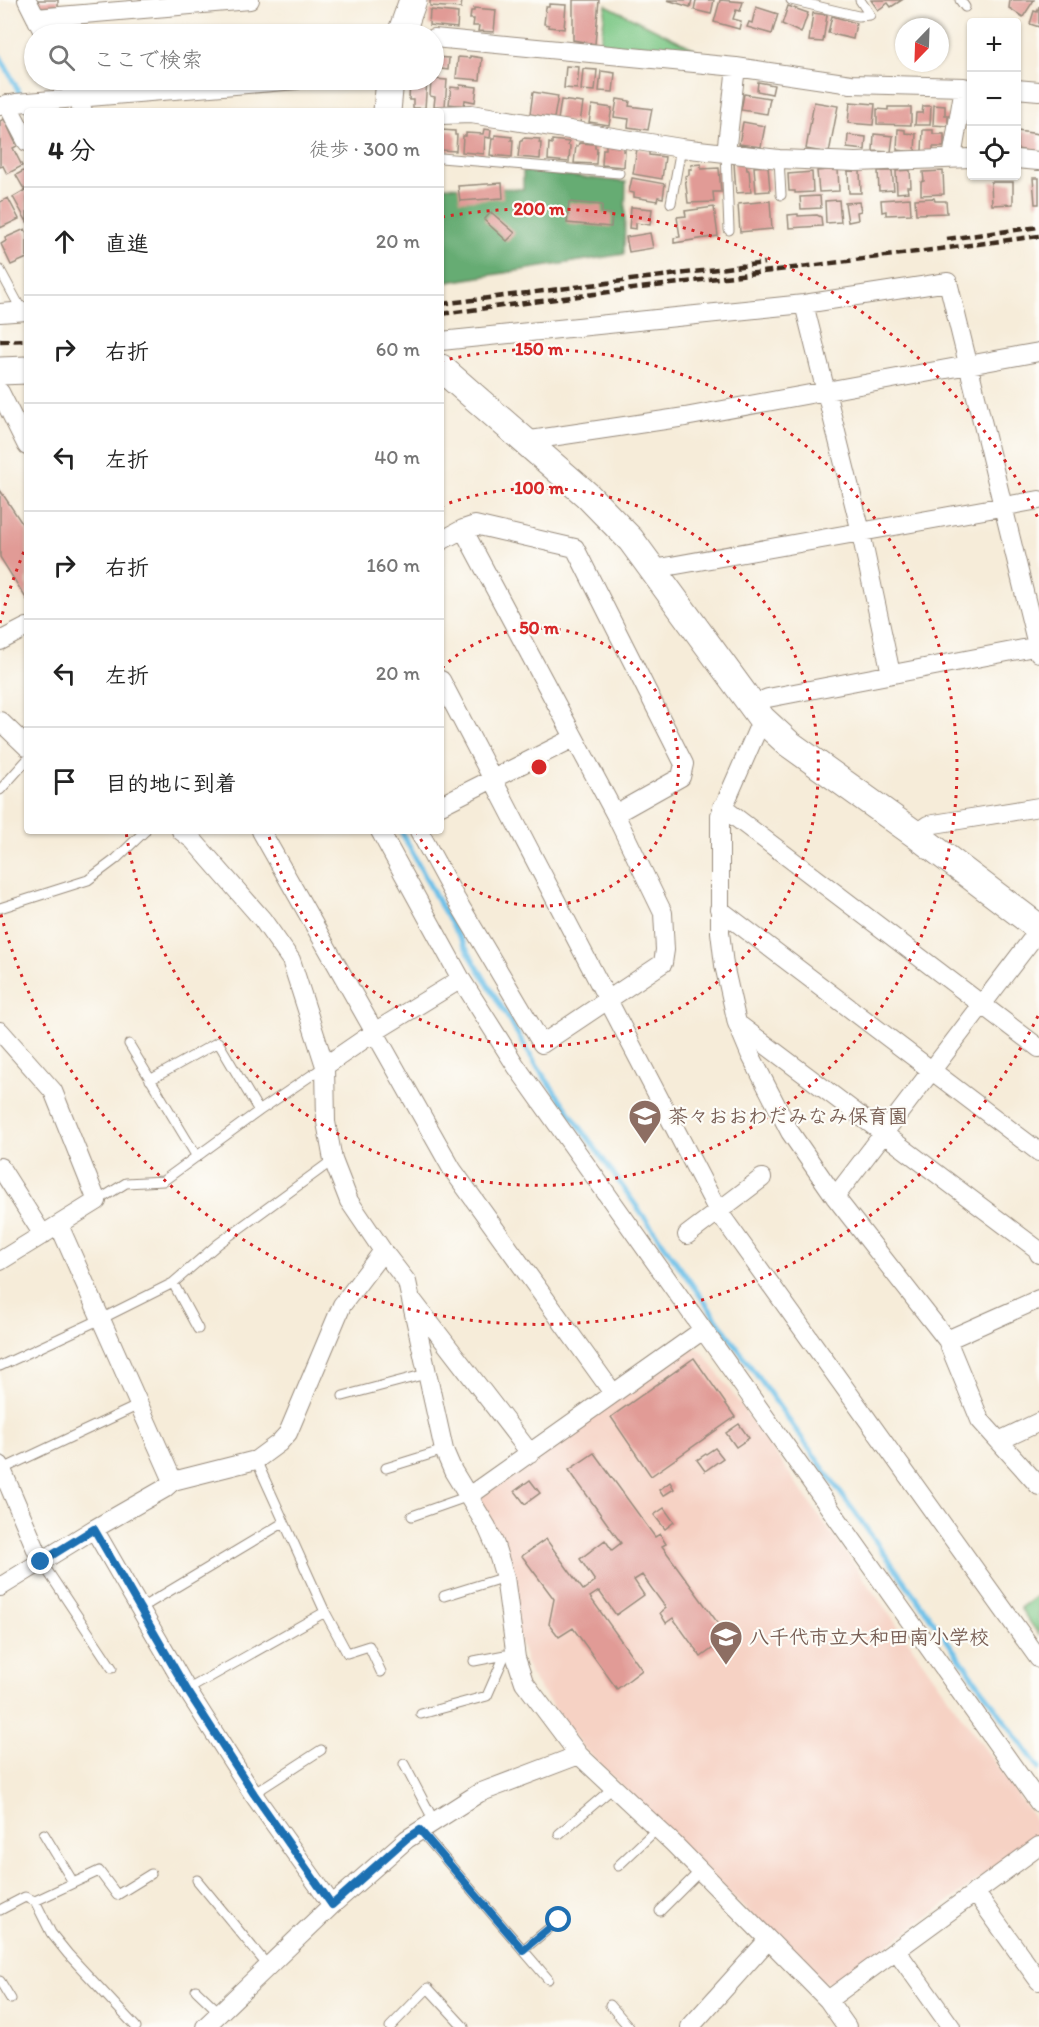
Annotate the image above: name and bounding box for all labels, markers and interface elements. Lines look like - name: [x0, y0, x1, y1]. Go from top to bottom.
- north arrow: [895, 18, 949, 72]
- map controls: [967, 18, 1021, 180]
- button: +: [967, 18, 1021, 72]
- search box: [24, 24, 444, 90]
- icon: search: [45, 41, 78, 74]
- text: ここで検索: [93, 46, 203, 73]
- button: −: [967, 72, 1021, 126]
- button: locate: [967, 126, 1021, 180]
- text: 4 分: [48, 134, 95, 166]
- text: 徒歩 · 300 m: [309, 137, 420, 161]
- text: 200 m: [514, 198, 565, 220]
- icon: ahead: [48, 225, 81, 258]
- text: 20 m: [376, 229, 420, 253]
- text: 直進: [105, 230, 149, 257]
- icon: right: [48, 333, 81, 366]
- text: 60 m: [376, 337, 420, 361]
- text: 右折: [105, 338, 149, 365]
- text: 150 m: [515, 338, 564, 360]
- icon: left: [48, 441, 81, 474]
- text: 40 m: [374, 445, 420, 469]
- text: 左折: [105, 446, 149, 473]
- text: 100 m: [514, 477, 565, 499]
- icon: right: [48, 549, 81, 582]
- text: 160 m: [367, 553, 420, 577]
- text: 右折: [105, 554, 149, 581]
- text: 50 m: [519, 617, 560, 639]
- icon: left: [48, 657, 81, 690]
- text: 20 m: [376, 661, 420, 685]
- text: 左折: [105, 662, 149, 689]
- centre of rings: [529, 757, 549, 777]
- icon: arrive: [48, 765, 81, 798]
- text: 目的地に到着: [105, 770, 237, 797]
- school or university icon: 茶々おおわだみなみ保育園: [627, 1098, 663, 1145]
- place label: 茶々おおわだみなみ保育園: [668, 1104, 908, 1128]
- route end: [27, 1548, 53, 1574]
- school or university icon: 八千代市立大和田南小学校: [708, 1619, 744, 1666]
- place label: 八千代市立大和田南小学校: [749, 1625, 989, 1649]
- route start: [545, 1906, 571, 1932]

